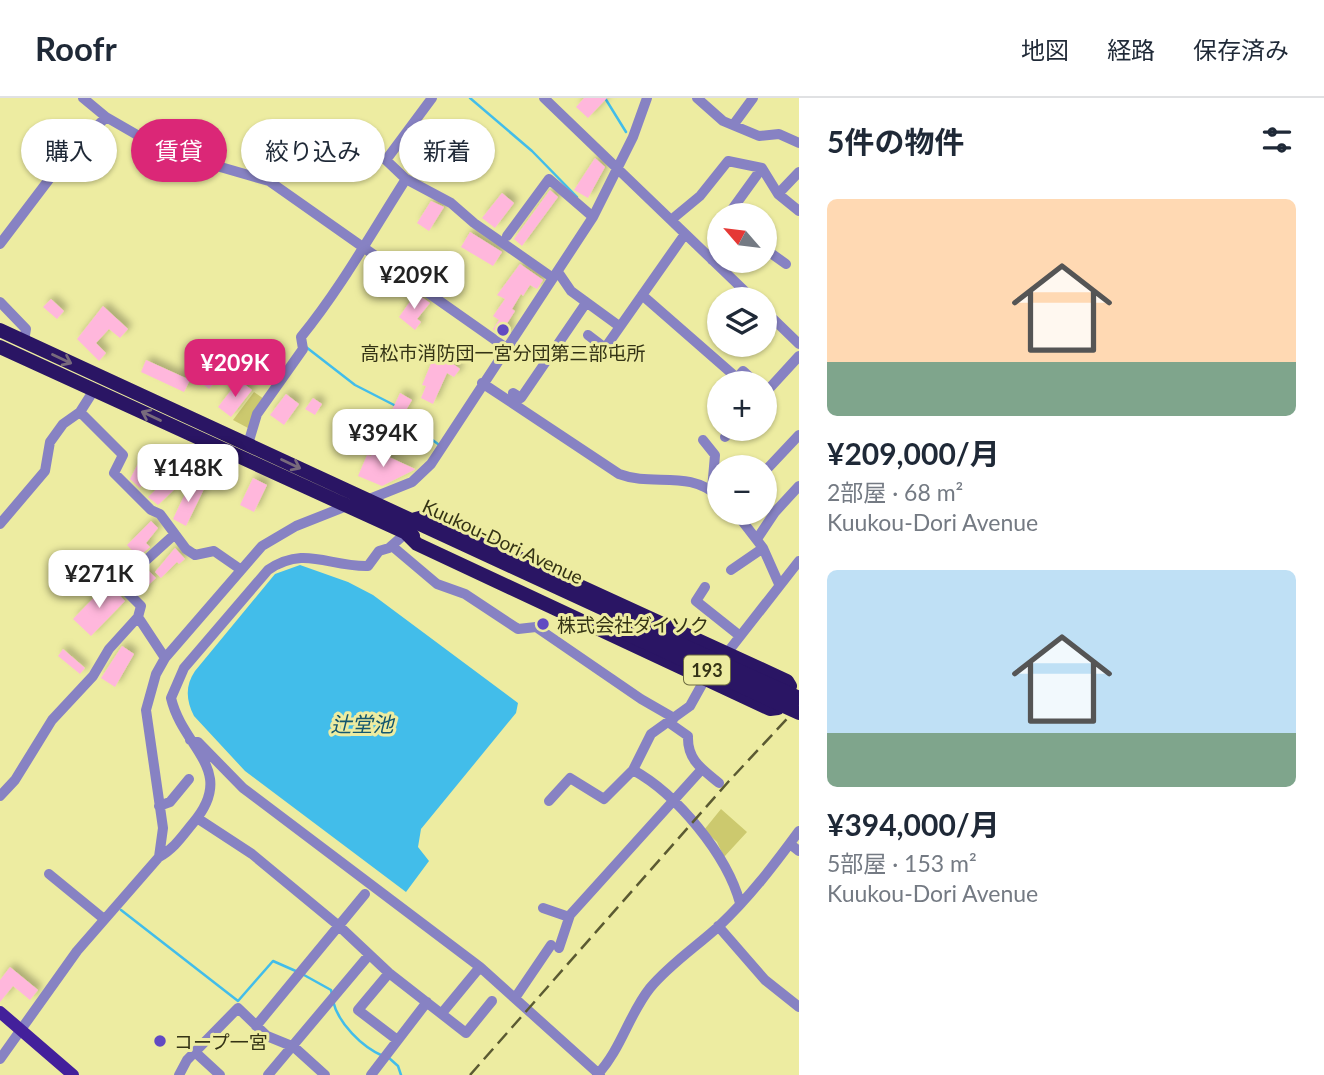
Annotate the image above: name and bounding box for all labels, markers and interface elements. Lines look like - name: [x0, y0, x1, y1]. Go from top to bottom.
- text: Roofr: [35, 28, 117, 68]
- text: 地図: [1021, 35, 1069, 64]
- text: 経路: [1107, 35, 1155, 64]
- text: 保存済み: [1193, 35, 1289, 64]
- chip: 購入: [21, 119, 117, 182]
- chip: 賃貸: [131, 119, 227, 182]
- chip: 絞り込み: [241, 119, 385, 182]
- chip: 新着: [399, 119, 495, 182]
- icon: filters: [1258, 121, 1296, 159]
- text: 5件の物件: [827, 123, 964, 159]
- north arrow: [707, 203, 777, 273]
- map controls: [707, 203, 777, 525]
- icon: home: [999, 245, 1125, 371]
- pin: ¥209K: [365, 252, 463, 311]
- text: ¥209K: [379, 260, 449, 288]
- button: layers: [707, 287, 777, 357]
- marker: 高松市消防団一宮分団第三部屯所: [495, 322, 511, 338]
- pin: ¥209K: [186, 340, 284, 399]
- place label: 高松市消防団一宮分団第三部屯所: [360, 341, 646, 364]
- text: ¥209K: [200, 348, 270, 376]
- one-way arrow: [51, 352, 72, 366]
- button: +: [707, 371, 777, 441]
- one-way arrow: [141, 409, 162, 422]
- pin: ¥394K: [334, 410, 432, 469]
- text: ¥394K: [348, 418, 418, 446]
- text: ¥209,000/月: [827, 435, 1000, 471]
- pin: ¥148K: [139, 444, 237, 504]
- text: ¥148K: [153, 453, 223, 481]
- button: −: [707, 455, 777, 525]
- one-way arrow: [280, 458, 301, 471]
- text: 2部屋 · 68 m²: [827, 478, 963, 506]
- street label: Kuukou-Dori Avenue: [419, 494, 587, 588]
- text: Kuukou-Dori Avenue: [827, 508, 1038, 536]
- pin: ¥271K: [50, 550, 148, 610]
- text: ¥271K: [64, 559, 134, 587]
- place label: 株式会社ダイソク: [557, 613, 709, 636]
- marker: 株式会社ダイソク: [535, 616, 551, 632]
- icon: home: [999, 616, 1125, 742]
- road number: 193: [684, 656, 730, 684]
- water label: 辻堂池: [331, 711, 395, 736]
- text: ¥394,000/月: [827, 806, 1000, 842]
- text: 5部屋 · 153 m²: [827, 849, 977, 877]
- text: Kuukou-Dori Avenue: [827, 879, 1038, 907]
- place label: コープ一宮: [174, 1030, 268, 1053]
- marker: コープ一宮: [152, 1033, 168, 1049]

